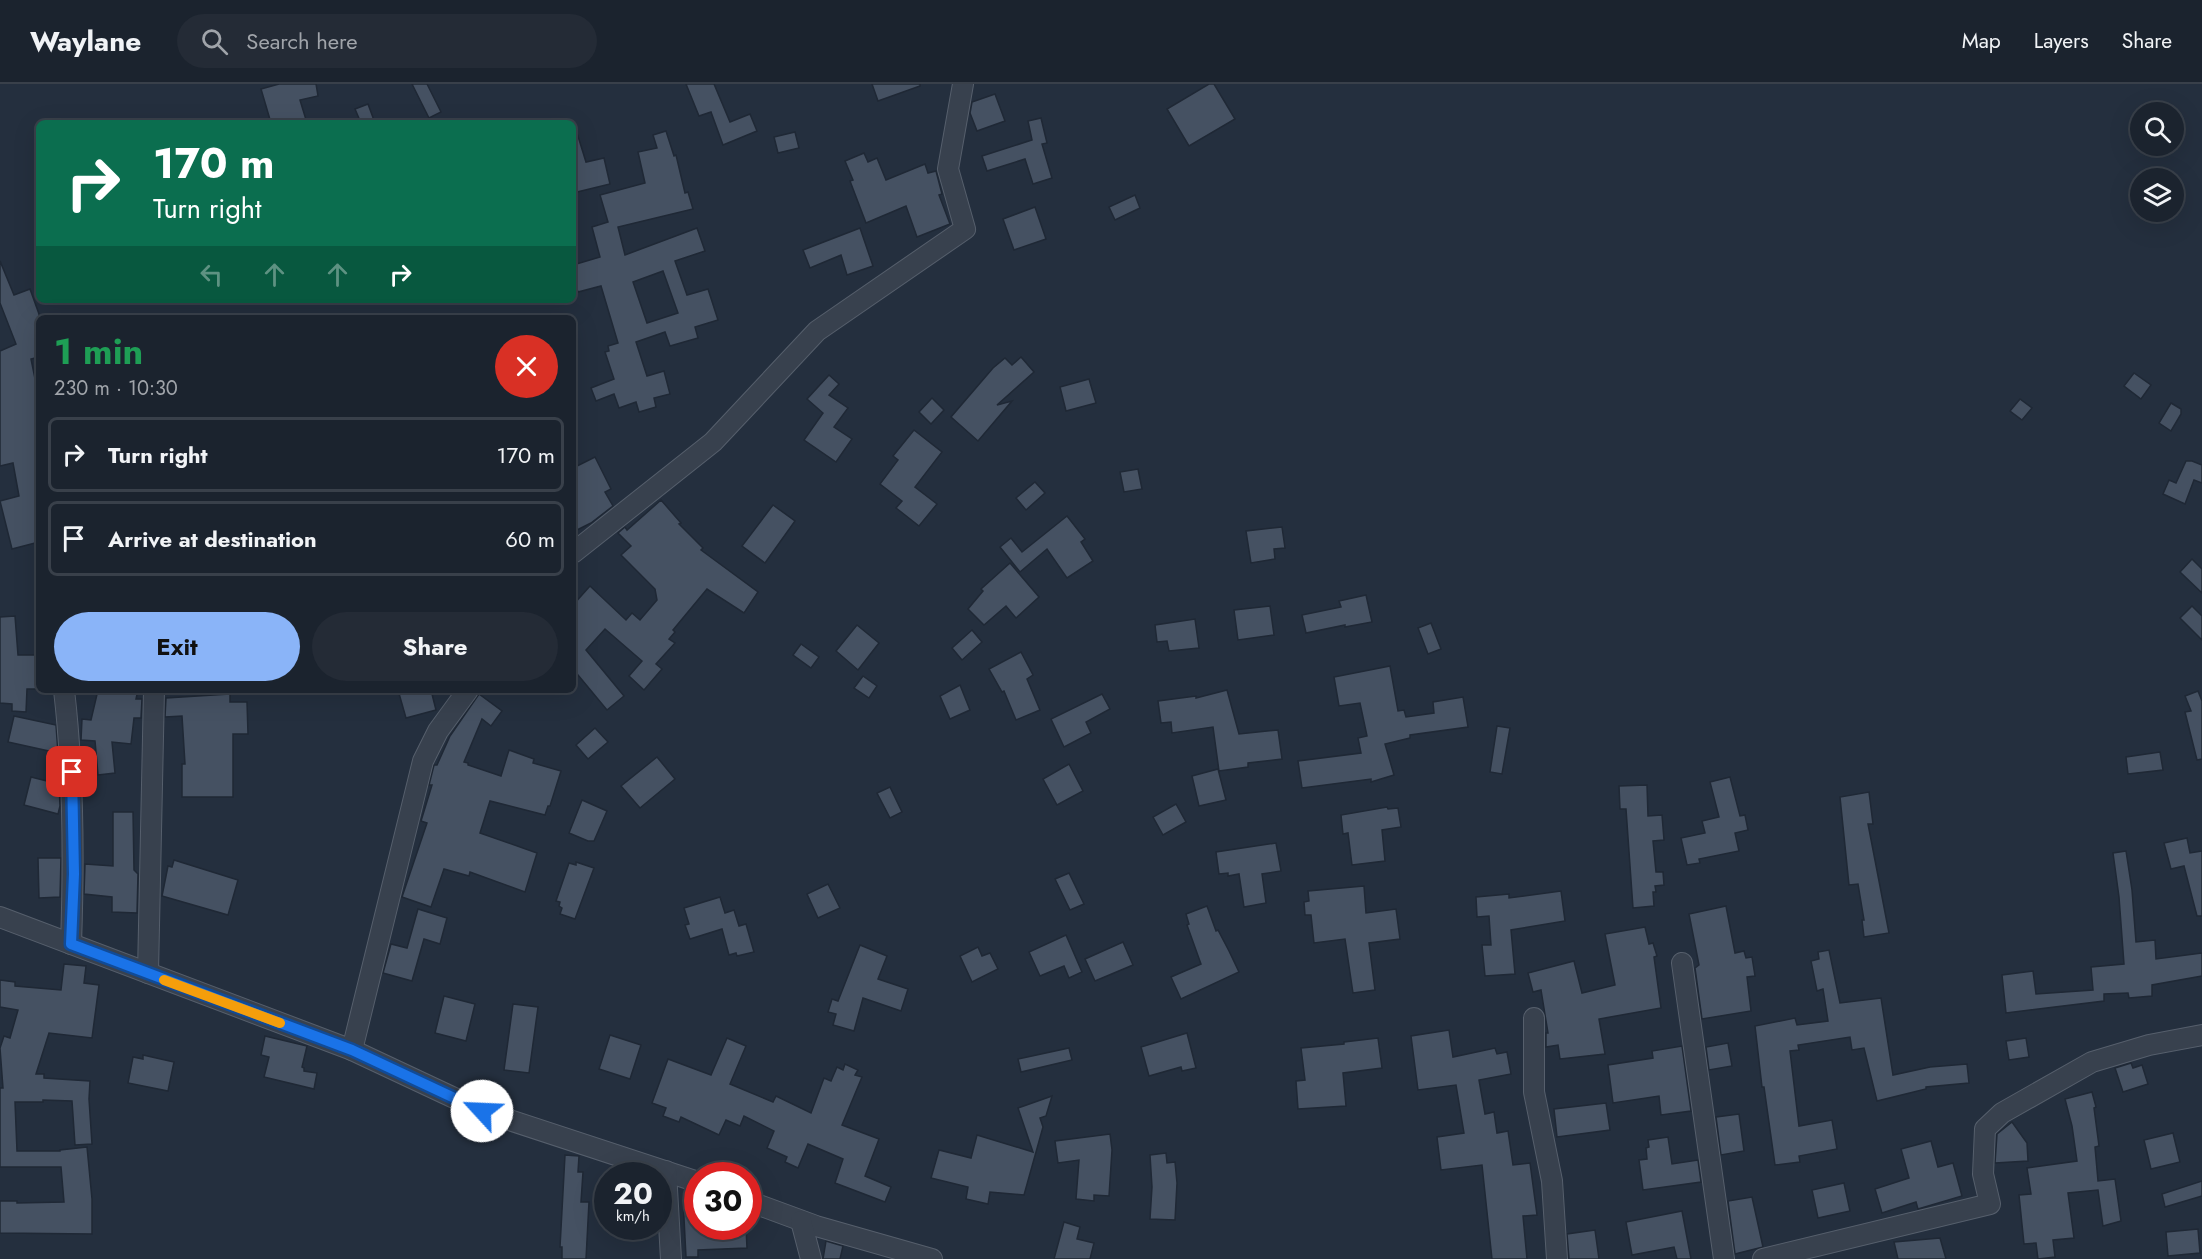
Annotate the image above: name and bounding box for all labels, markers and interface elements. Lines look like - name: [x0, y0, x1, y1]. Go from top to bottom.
- search box: [177, 14, 597, 68]
- text: Waylane: [30, 21, 141, 62]
- icon: search: [198, 25, 231, 58]
- text: Search here: [246, 25, 358, 57]
- text: Map: [1962, 26, 2001, 56]
- text: Layers: [2034, 26, 2089, 56]
- text: Share: [2122, 26, 2172, 56]
- map controls: [2130, 102, 2184, 222]
- button: search: [2130, 102, 2184, 156]
- text: 170 m: [153, 133, 275, 194]
- icon: right: [54, 144, 132, 222]
- button: layers: [2130, 168, 2184, 222]
- text: Turn right: [153, 189, 261, 228]
- icon: left: [195, 258, 228, 291]
- icon: ahead: [258, 258, 291, 291]
- icon: ahead: [321, 258, 354, 291]
- icon: right: [384, 258, 417, 291]
- text: 1 min: [54, 325, 143, 377]
- button: close: [495, 335, 558, 398]
- text: 230 m · 10:30: [54, 374, 178, 403]
- icon: right: [57, 438, 90, 471]
- text: Turn right: [108, 439, 208, 471]
- text: 170 m: [497, 439, 555, 471]
- icon: arrive: [57, 522, 90, 555]
- text: Arrive at destination: [108, 523, 317, 555]
- text: 60 m: [505, 523, 555, 555]
- button: Exit: [54, 612, 300, 681]
- button: Share: [312, 612, 558, 681]
- pin: [46, 746, 97, 797]
- icon: arrive: [55, 755, 88, 788]
- position arrow: [450, 1079, 514, 1143]
- speed limit sign: 30: [684, 1162, 762, 1240]
- text: 20: [613, 1172, 653, 1215]
- text: km/h: [616, 1205, 650, 1227]

